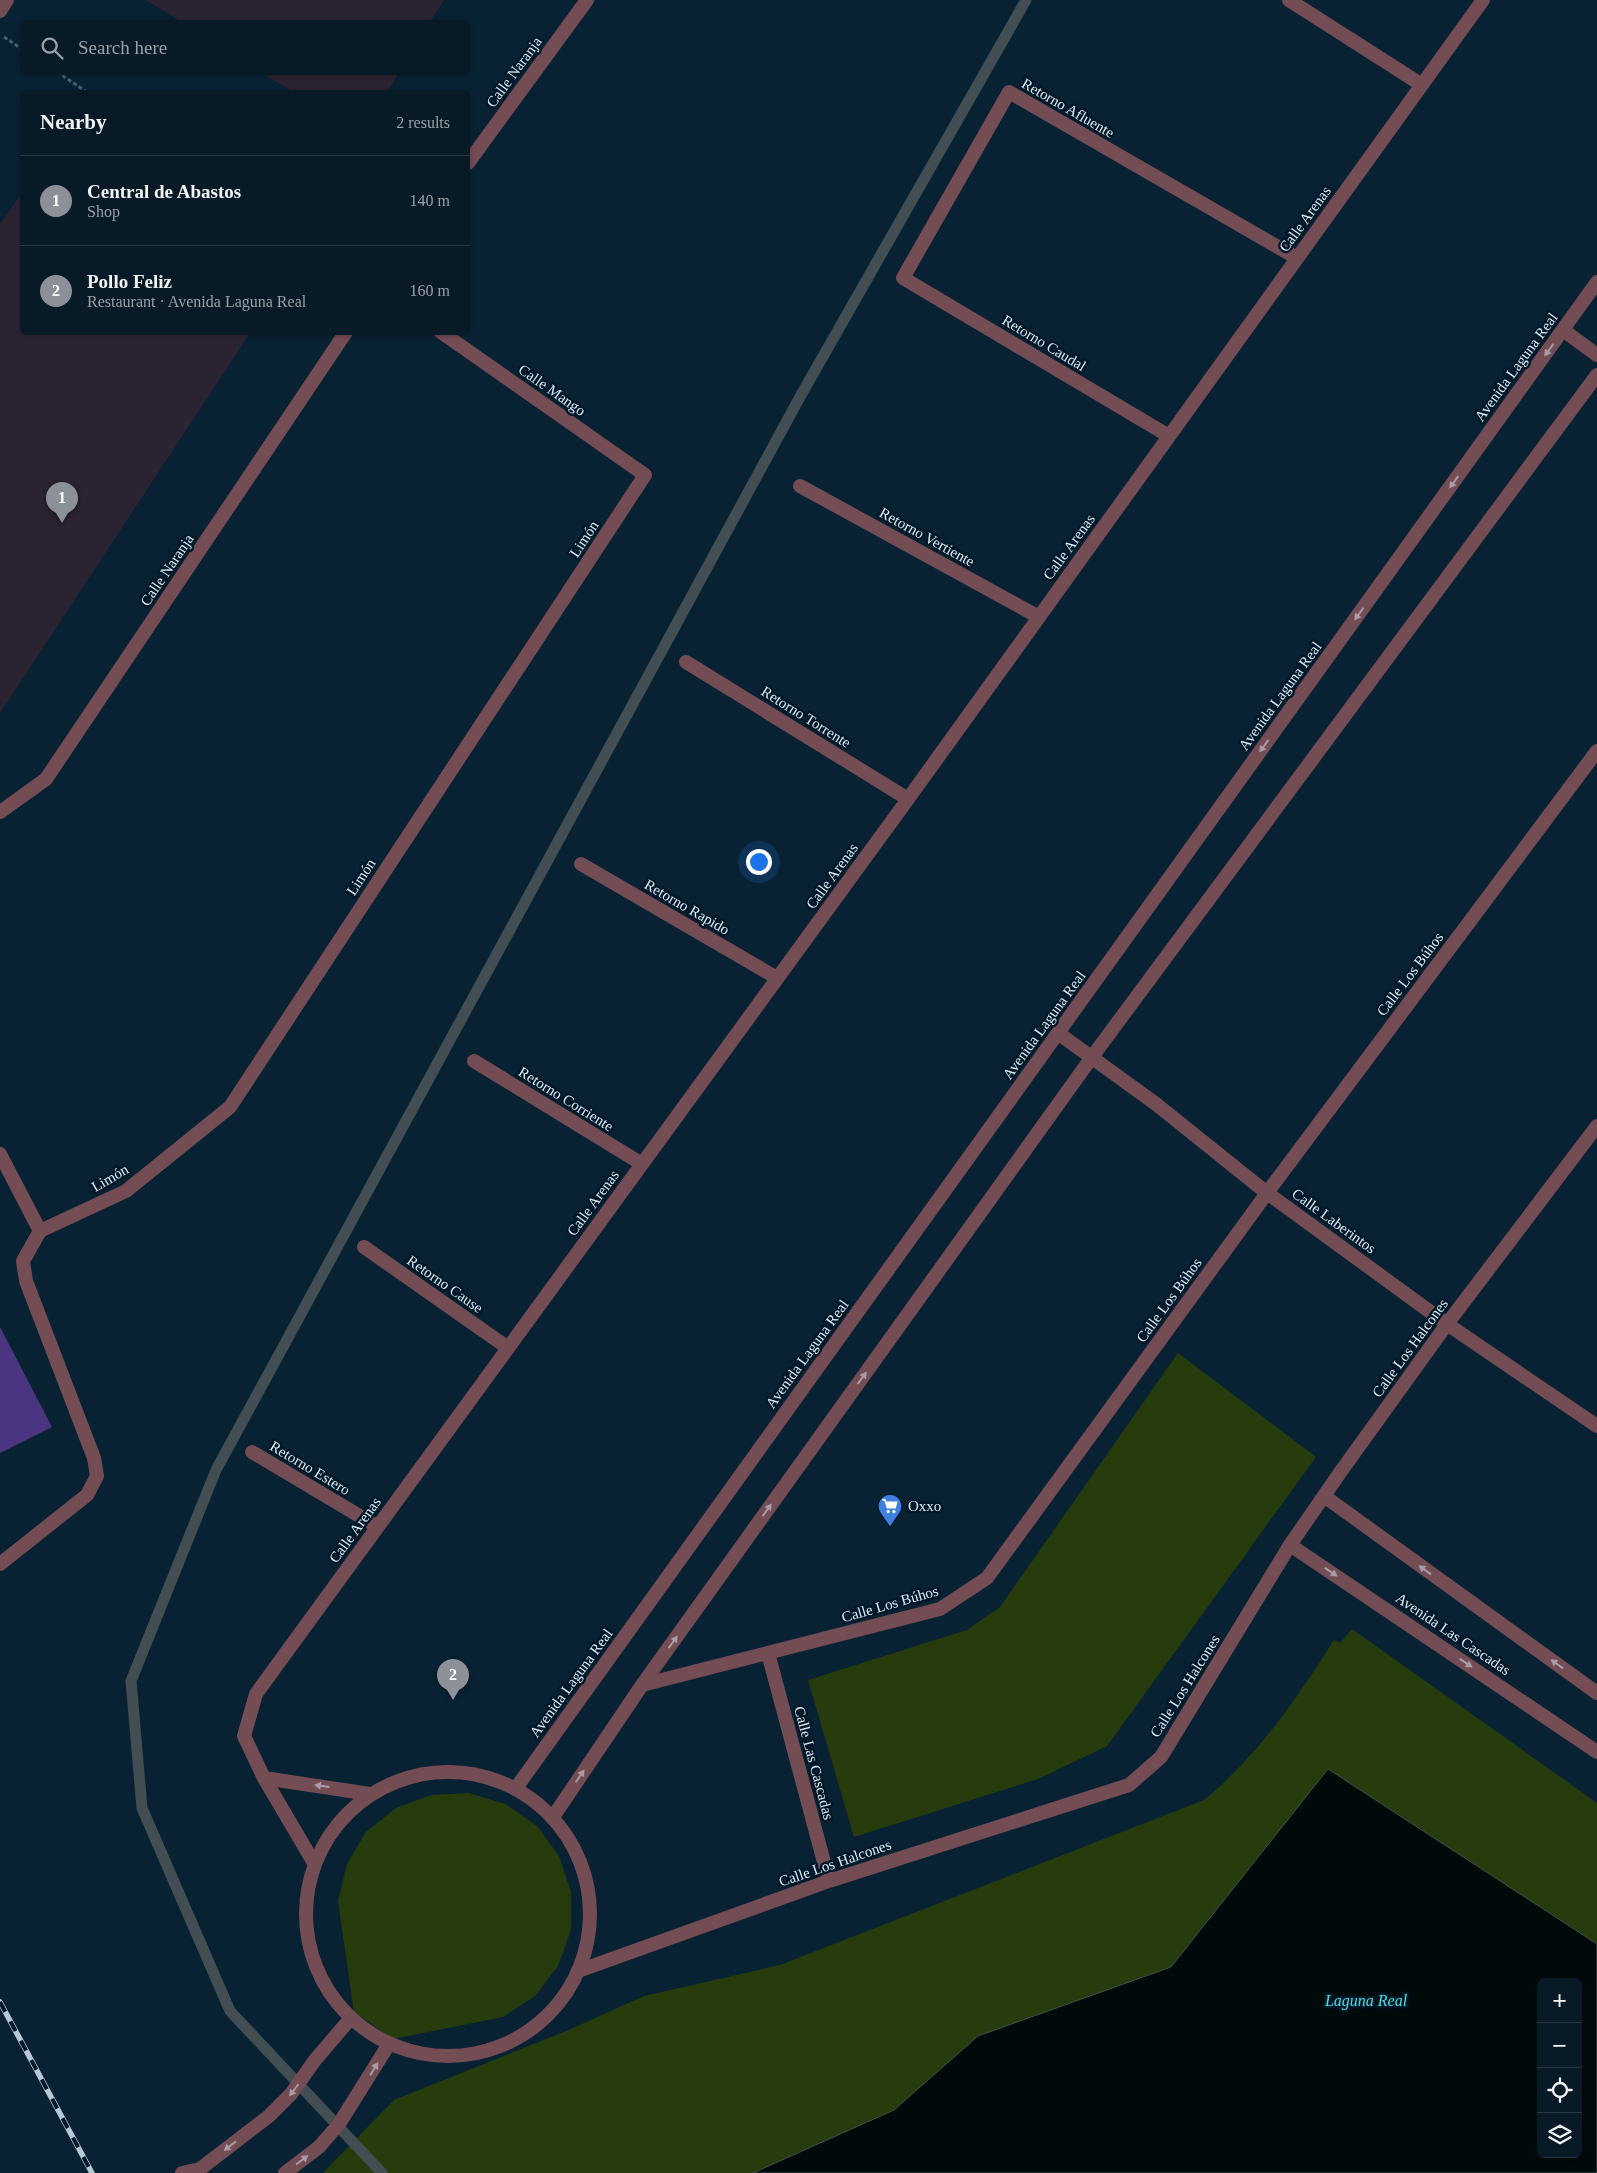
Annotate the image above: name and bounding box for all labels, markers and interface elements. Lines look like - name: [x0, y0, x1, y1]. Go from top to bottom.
- search box: [20, 20, 470, 75]
- street label: Calle Naranja: [483, 33, 545, 110]
- icon: search: [38, 34, 66, 62]
- text: Search here: [78, 37, 167, 58]
- street label: Retorno Afluente: [1019, 75, 1117, 141]
- text: Nearby: [40, 110, 107, 134]
- text: 2 results: [396, 114, 450, 131]
- text: Central de Abastos: [87, 181, 241, 202]
- street label: Calle Arenas: [1276, 183, 1334, 255]
- text: 1: [52, 192, 60, 209]
- text: 140 m: [410, 192, 450, 209]
- text: Shop: [87, 203, 120, 220]
- text: Pollo Feliz: [87, 271, 172, 292]
- text: 2: [52, 282, 60, 299]
- text: 160 m: [410, 282, 450, 299]
- text: Restaurant · Avenida Laguna Real: [87, 293, 306, 310]
- street label: Avenida Laguna Real: [1471, 310, 1561, 424]
- street label: Retorno Caudal: [999, 312, 1089, 374]
- one-way arrow: [1544, 343, 1554, 357]
- street label: Calle Mango: [516, 361, 588, 419]
- one-way arrow: [1449, 475, 1459, 489]
- pin: 1: [46, 482, 78, 523]
- street label: Retorno Vertiente: [877, 504, 978, 570]
- street label: Calle Arenas: [1040, 511, 1098, 583]
- street label: Limón: [566, 517, 602, 560]
- street label: Calle Naranja: [137, 531, 197, 609]
- one-way arrow: [1354, 607, 1364, 621]
- street label: Avenida Laguna Real: [1235, 639, 1325, 753]
- street label: Retorno Torrente: [758, 683, 854, 751]
- one-way arrow: [1259, 739, 1269, 753]
- street label: Calle Arenas: [803, 840, 861, 912]
- your location: [746, 849, 772, 875]
- street label: Limón: [343, 855, 379, 898]
- street label: Retorno Rapido: [642, 876, 732, 938]
- street label: Calle Los Búhos: [1374, 929, 1447, 1019]
- street label: Avenida Laguna Real: [999, 968, 1089, 1082]
- street label: Retorno Corriente: [516, 1063, 617, 1135]
- street label: Limón: [89, 1161, 132, 1195]
- street label: Calle Arenas: [564, 1167, 622, 1239]
- street label: Calle Laberintos: [1289, 1185, 1379, 1257]
- street label: Retorno Cause: [404, 1252, 486, 1316]
- street label: Calle Los Búhos: [1133, 1255, 1205, 1345]
- street label: Calle Los Halcones: [1369, 1296, 1451, 1400]
- street label: Avenida Laguna Real: [762, 1297, 852, 1411]
- one-way arrow: [857, 1371, 867, 1385]
- street label: Retorno Estero: [267, 1438, 353, 1498]
- supermarket icon: Oxxo: [877, 1493, 903, 1527]
- street label: Calle Arenas: [326, 1494, 384, 1566]
- place label: Oxxo: [908, 1498, 941, 1514]
- one-way arrow: [762, 1503, 772, 1517]
- one-way arrow: [1419, 1565, 1432, 1575]
- one-way arrow: [1324, 1568, 1338, 1577]
- street label: Calle Los Búhos: [840, 1582, 940, 1625]
- street label: Avenida Las Cascadas: [1393, 1590, 1513, 1678]
- street label: Avenida Laguna Real: [526, 1626, 616, 1740]
- street label: Calle Los Halcones: [1147, 1632, 1223, 1740]
- one-way arrow: [667, 1636, 677, 1649]
- one-way arrow: [1459, 1658, 1473, 1667]
- pin: 2: [437, 1659, 469, 1700]
- one-way arrow: [1551, 1660, 1564, 1670]
- street label: Calle Las Cascadas: [791, 1705, 837, 1822]
- one-way arrow: [576, 1770, 585, 1783]
- one-way arrow: [313, 1782, 329, 1790]
- street label: Calle Los Halcones: [777, 1836, 893, 1890]
- map controls: [1537, 1978, 1582, 2158]
- button: +: [1537, 1978, 1582, 2023]
- water label: Laguna Real: [1324, 1992, 1408, 2010]
- button: −: [1537, 2023, 1582, 2068]
- one-way arrow: [369, 2062, 378, 2075]
- button: locate: [1537, 2068, 1582, 2113]
- one-way arrow: [289, 2083, 299, 2097]
- button: layers: [1537, 2113, 1582, 2158]
- one-way arrow: [223, 2141, 237, 2151]
- one-way arrow: [295, 2155, 309, 2165]

